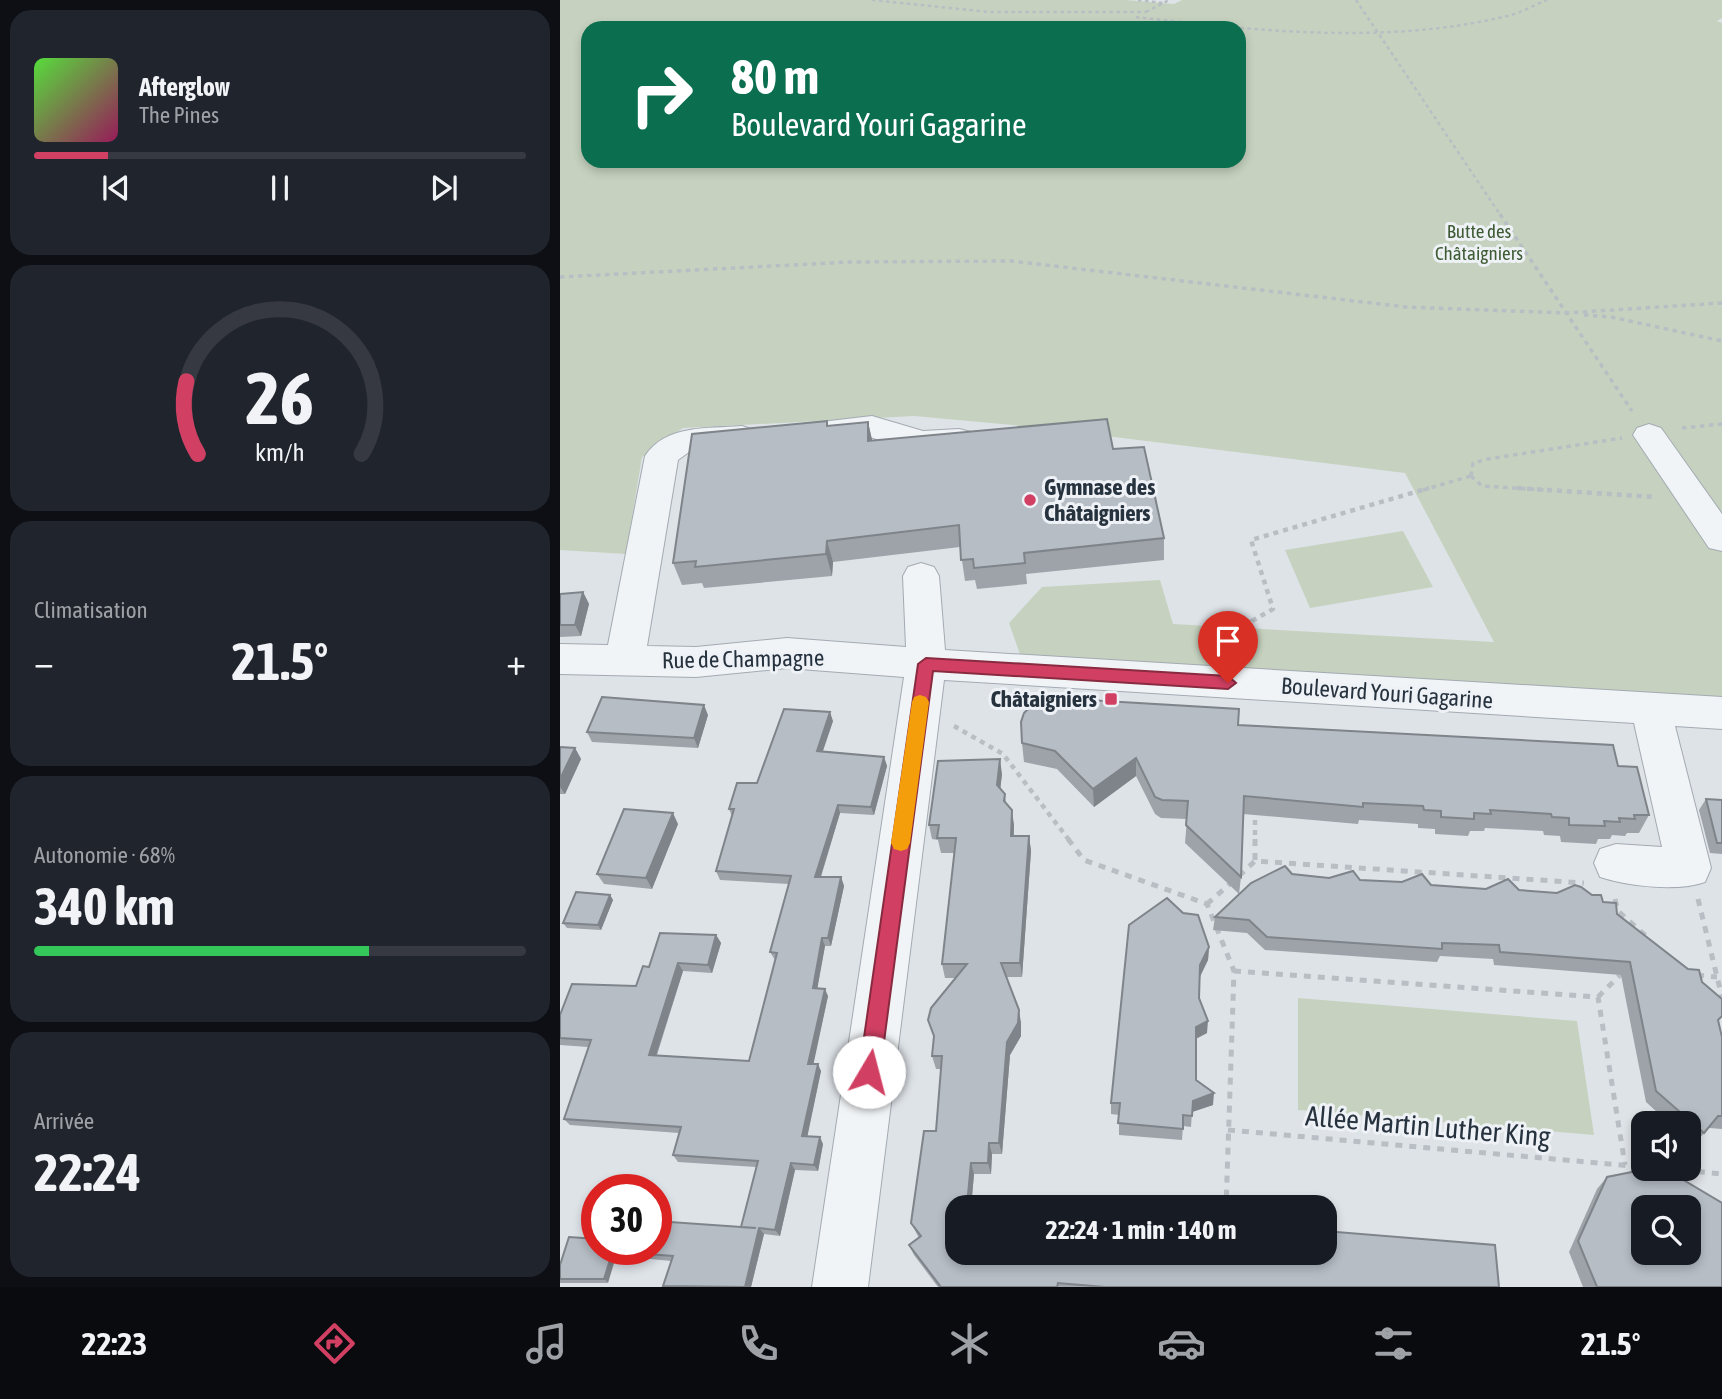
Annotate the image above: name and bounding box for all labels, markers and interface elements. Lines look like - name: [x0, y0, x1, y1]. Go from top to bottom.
- text: 80 m: [731, 48, 819, 104]
- icon: right: [616, 49, 707, 140]
- text: Afterglow: [139, 72, 230, 102]
- text: The Pines: [139, 102, 219, 128]
- text: Boulevard Youri Gagarine: [731, 106, 1026, 143]
- icon: previous: [97, 169, 135, 207]
- icon: pause: [261, 169, 299, 207]
- icon: next: [425, 169, 463, 207]
- park label: Butte des Châtaigniers: [1435, 220, 1523, 264]
- text: 26: [246, 357, 314, 440]
- text: km/h: [255, 438, 305, 466]
- place label: Gymnase des Châtaigniers: [1044, 474, 1155, 526]
- marker: Gymnase des Châtaigniers: [1022, 492, 1038, 508]
- text: Climatisation: [34, 597, 148, 623]
- pin: [1198, 611, 1258, 683]
- icon: arrive: [1209, 622, 1247, 660]
- text: 21.5°: [232, 631, 328, 691]
- text: −: [34, 640, 54, 683]
- text: +: [506, 640, 526, 683]
- street label: Rue de Champagne: [662, 645, 824, 673]
- street label: Boulevard Youri Gagarine: [1280, 673, 1494, 713]
- place label: Châtaigniers: [991, 686, 1097, 712]
- marker: Châtaigniers: [1103, 691, 1119, 707]
- text: Autonomie · 68%: [34, 842, 175, 868]
- text: 340 km: [34, 876, 175, 936]
- position arrow: [832, 1035, 906, 1109]
- street label: Allée Martin Luther King: [1304, 1099, 1552, 1153]
- text: Arrivée: [34, 1108, 94, 1134]
- map controls: [1631, 1111, 1701, 1265]
- button: sound: [1631, 1111, 1701, 1181]
- text: 22:24: [34, 1142, 141, 1202]
- speed limit sign: 30: [581, 1174, 672, 1265]
- button: search: [1631, 1195, 1701, 1265]
- text: 22:24 · 1 min · 140 m: [1046, 1215, 1236, 1245]
- icon: directions: [310, 1319, 359, 1368]
- icon: music: [522, 1319, 571, 1368]
- icon: phone: [734, 1319, 783, 1368]
- icon: climate: [945, 1319, 994, 1368]
- icon: car: [1157, 1319, 1206, 1368]
- icon: filters: [1369, 1319, 1418, 1368]
- text: 22:23: [81, 1325, 147, 1362]
- text: 21.5°: [1581, 1325, 1640, 1362]

